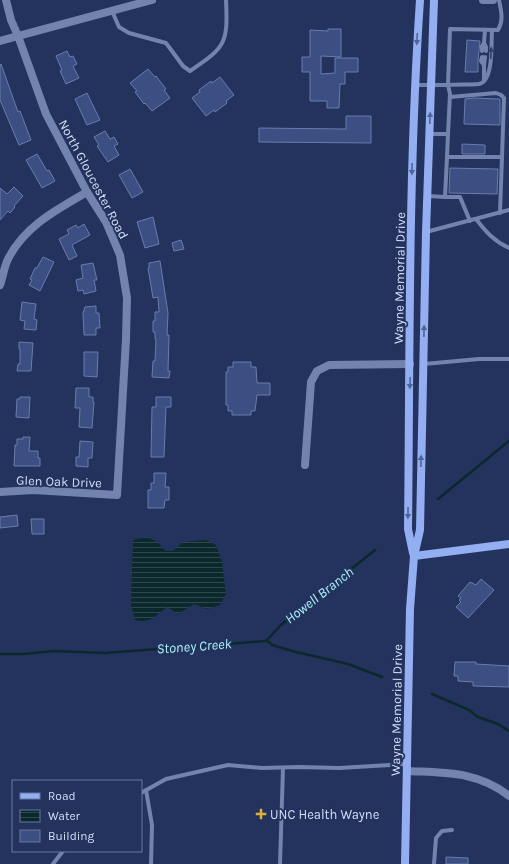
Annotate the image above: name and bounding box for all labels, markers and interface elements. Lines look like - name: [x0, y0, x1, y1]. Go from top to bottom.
- one-way arrow: [414, 33, 421, 45]
- one-way arrow: [488, 46, 494, 59]
- one-way arrow: [427, 111, 433, 124]
- street label: North Gloucester Road: [56, 117, 131, 241]
- one-way arrow: [409, 163, 415, 176]
- street label: Wayne Memorial Drive: [391, 212, 408, 344]
- one-way arrow: [421, 324, 427, 337]
- one-way arrow: [407, 377, 413, 390]
- one-way arrow: [418, 455, 425, 467]
- street label: Glen Oak Drive: [16, 473, 103, 491]
- one-way arrow: [405, 507, 411, 520]
- water label: Howell Branch: [282, 563, 357, 627]
- water label: Stoney Creek: [156, 635, 233, 658]
- street label: Wayne Memorial Drive: [388, 644, 405, 776]
- legend: [12, 780, 142, 852]
- text: Road: [48, 789, 76, 803]
- place label: UNC Health Wayne: [270, 807, 380, 822]
- marker: UNC Health Wayne: [255, 808, 267, 820]
- text: Water: [48, 809, 81, 823]
- text: Building: [48, 829, 95, 843]

